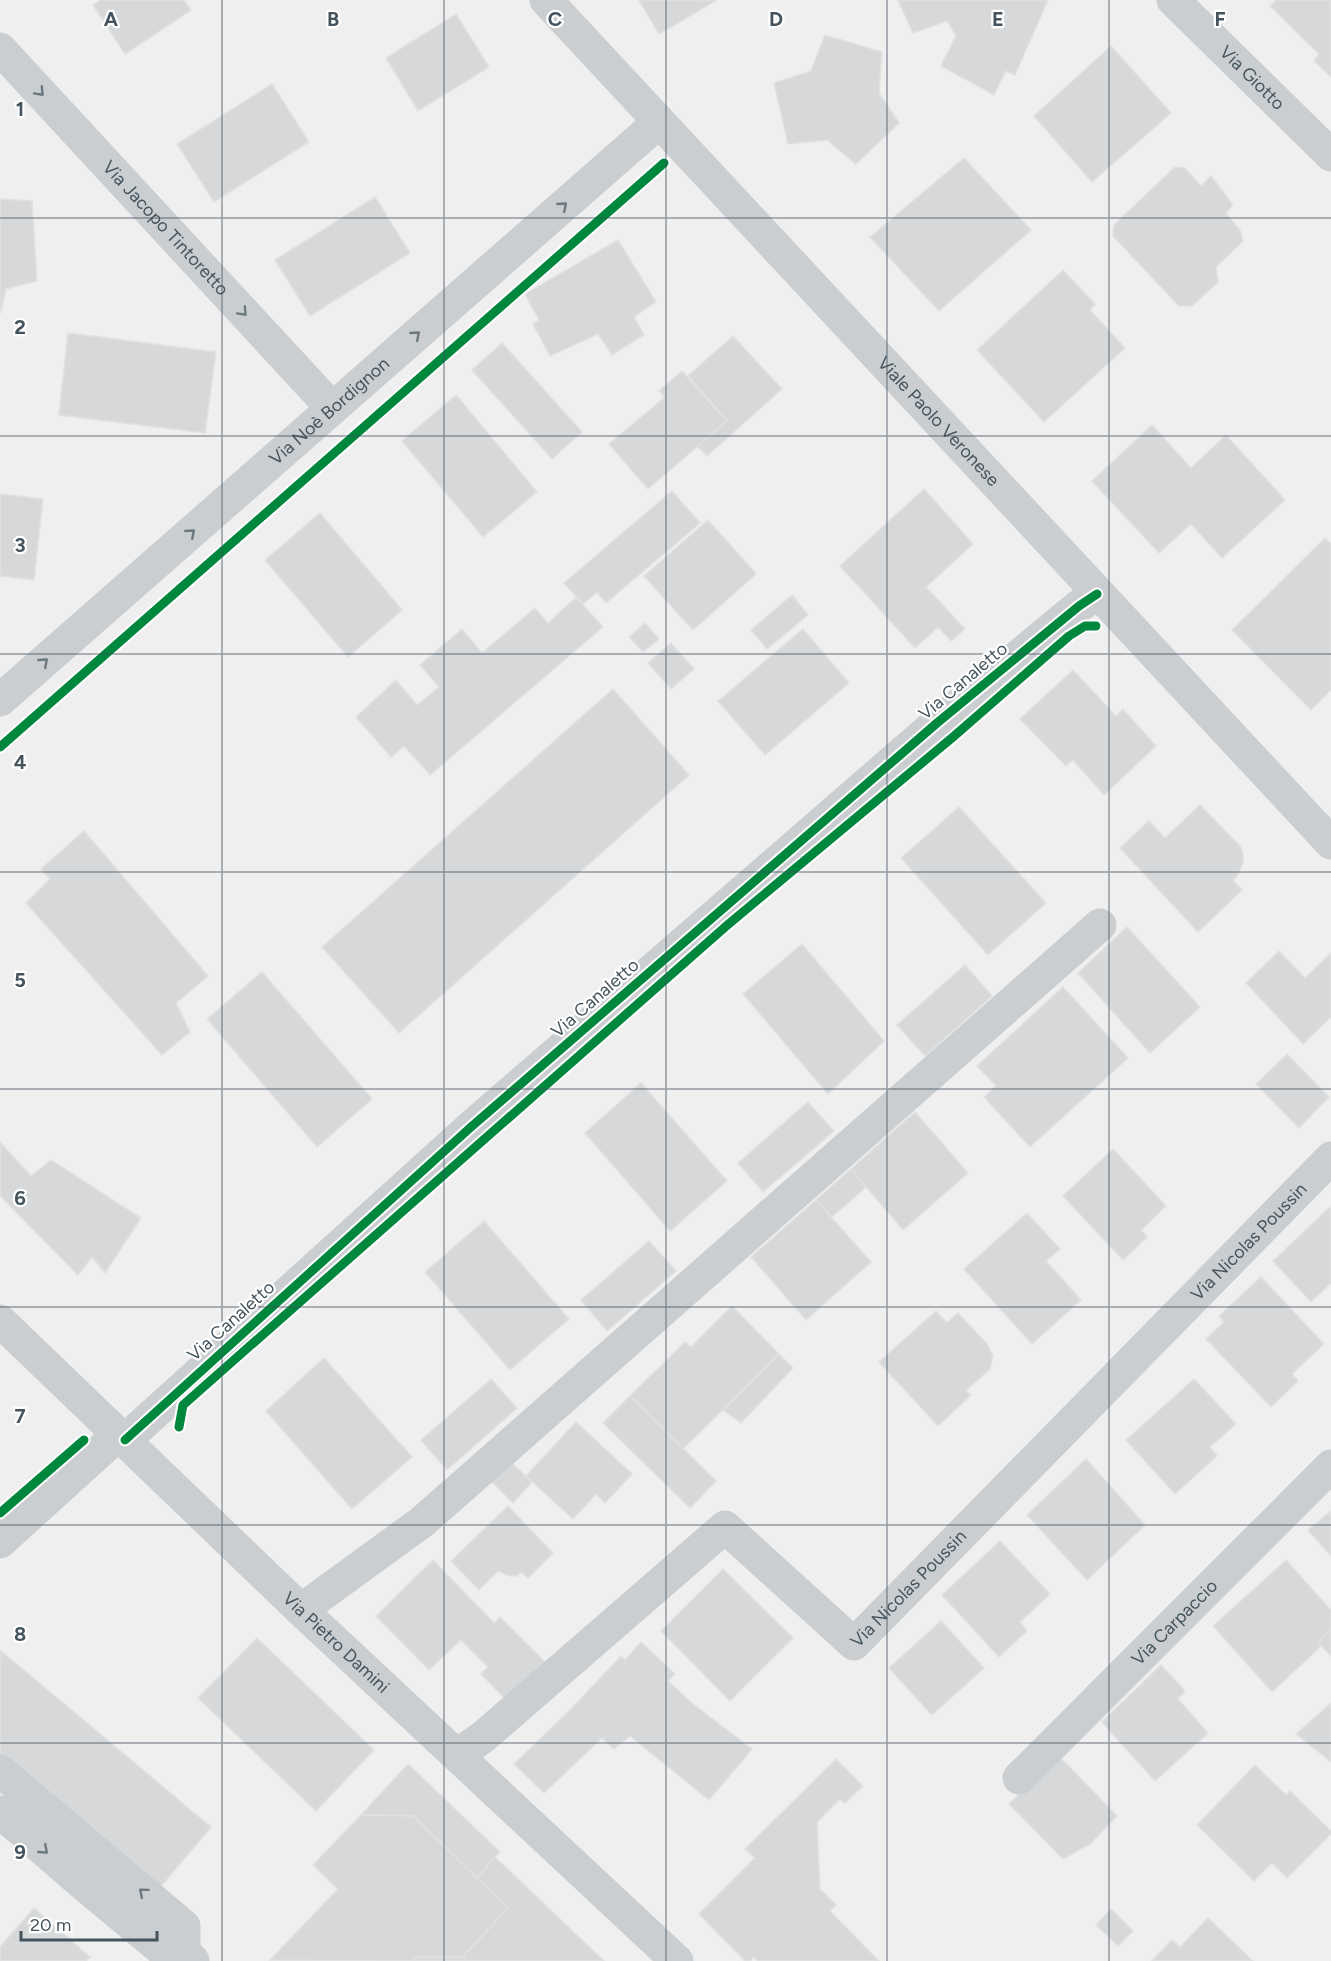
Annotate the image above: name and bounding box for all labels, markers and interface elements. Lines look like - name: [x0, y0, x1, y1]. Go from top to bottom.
- text: A: [104, 7, 119, 31]
- text: B: [327, 7, 339, 31]
- text: C: [548, 7, 562, 31]
- text: D: [769, 7, 783, 31]
- text: E: [992, 7, 1004, 31]
- text: F: [1214, 7, 1226, 31]
- street label: Via Giotto: [1215, 41, 1289, 115]
- one-way arrow: [33, 85, 44, 96]
- text: 1: [16, 97, 24, 121]
- street label: Via Jacopo Tintoretto: [98, 156, 233, 300]
- one-way arrow: [556, 203, 567, 214]
- one-way arrow: [236, 305, 247, 316]
- text: 2: [14, 315, 26, 339]
- one-way arrow: [409, 331, 420, 342]
- street label: Viale Paolo Veronese: [873, 352, 1004, 491]
- street label: Via Noè Bordignon: [265, 353, 394, 470]
- one-way arrow: [184, 529, 194, 540]
- text: 3: [14, 533, 26, 557]
- street label: Via Canaletto: [914, 637, 1012, 725]
- one-way arrow: [37, 658, 48, 669]
- text: 4: [14, 750, 27, 774]
- street label: Via Canaletto: [546, 954, 644, 1042]
- text: 5: [14, 968, 26, 992]
- street label: Via Nicolas Poussin: [1186, 1178, 1311, 1305]
- text: 6: [14, 1186, 26, 1210]
- street label: Via Canaletto: [183, 1276, 279, 1366]
- text: 7: [14, 1404, 26, 1428]
- street label: Via Nicolas Poussin: [846, 1525, 971, 1652]
- street label: Via Carpaccio: [1127, 1575, 1222, 1670]
- street label: Via Pietro Damini: [278, 1587, 394, 1698]
- text: 8: [14, 1622, 26, 1646]
- text: 9: [14, 1840, 26, 1864]
- one-way arrow: [37, 1843, 48, 1854]
- one-way arrow: [139, 1888, 150, 1899]
- scale bar: [21, 1904, 158, 1942]
- text: 20 m: [30, 1914, 71, 1936]

